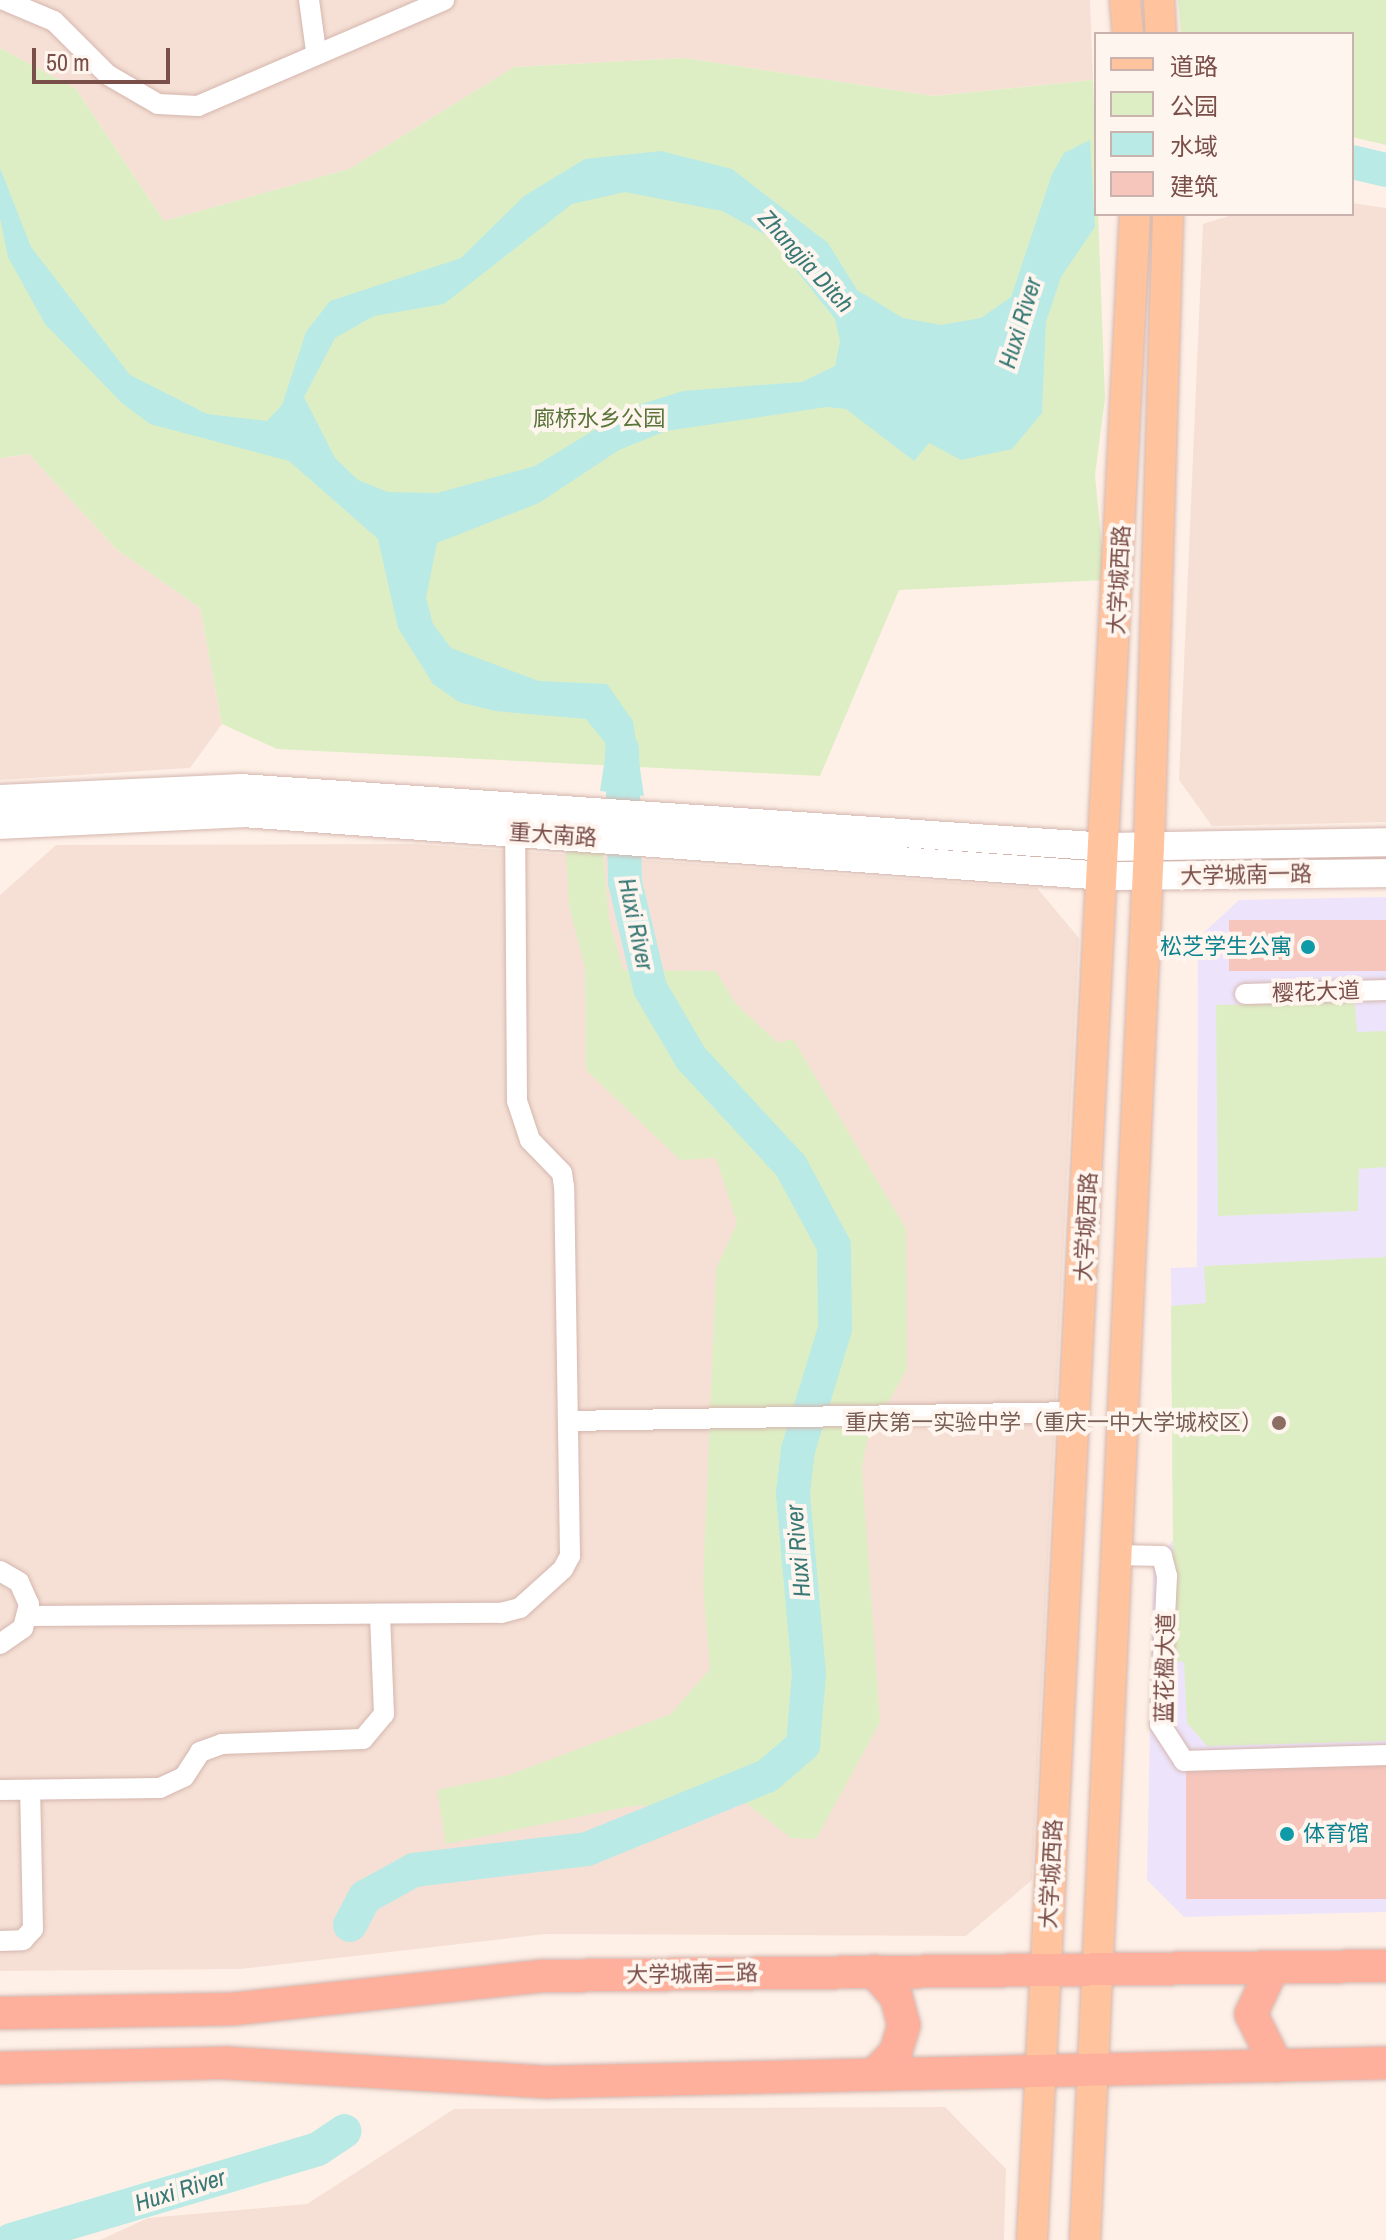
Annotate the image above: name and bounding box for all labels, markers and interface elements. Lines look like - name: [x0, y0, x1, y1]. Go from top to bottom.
- scale bar: [36, 32, 174, 82]
- legend: [1094, 32, 1354, 216]
- text: 50 m: [46, 46, 90, 78]
- text: 道路: [1170, 50, 1218, 82]
- text: 公园: [1170, 90, 1218, 122]
- text: 水域: [1170, 130, 1218, 162]
- text: 建筑: [1170, 170, 1218, 202]
- water label: Zhangjia Ditch: [752, 204, 860, 318]
- water label: Huxi River: [993, 274, 1047, 372]
- park label: 廊桥水乡公园: [533, 406, 665, 432]
- street label: 大学城西路: [1103, 524, 1135, 636]
- street label: 重大南路: [508, 819, 598, 851]
- street label: 大学城南一路: [1180, 861, 1312, 889]
- water label: Huxi River: [612, 876, 660, 972]
- place label: 松芝学生公寓: [1160, 934, 1292, 960]
- marker: 松芝学生公寓: [1299, 938, 1317, 956]
- street label: 樱花大道: [1272, 977, 1360, 1007]
- street label: 大学城西路: [1070, 1171, 1102, 1283]
- place label: 重庆第一实验中学（重庆一中大学城校区）: [845, 1410, 1263, 1436]
- marker: 重庆第一实验中学（重庆一中大学城校区）: [1270, 1414, 1288, 1432]
- water label: Huxi River: [780, 1503, 816, 1599]
- street label: 蓝花楹大道: [1151, 1613, 1179, 1723]
- street label: 大学城西路: [1035, 1818, 1067, 1930]
- place label: 体育馆: [1303, 1821, 1369, 1847]
- marker: 体育馆: [1278, 1825, 1296, 1843]
- street label: 大学城南二路: [626, 1960, 758, 1988]
- water label: Huxi River: [131, 2163, 229, 2217]

